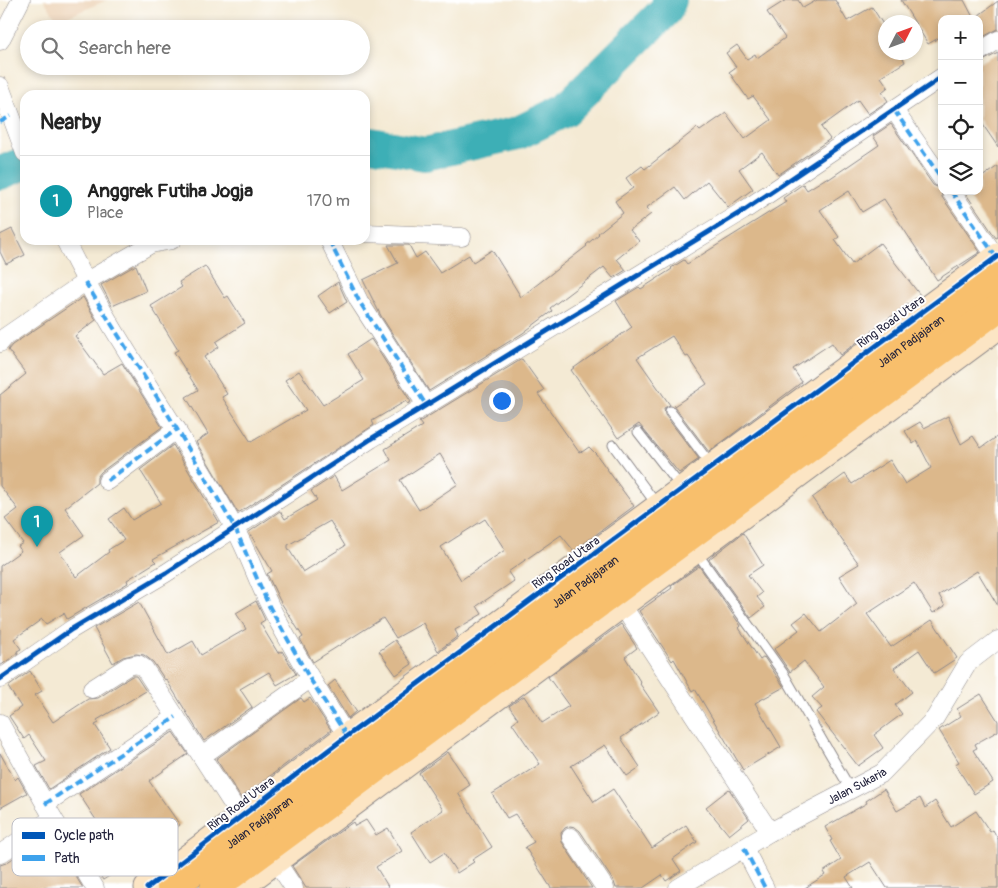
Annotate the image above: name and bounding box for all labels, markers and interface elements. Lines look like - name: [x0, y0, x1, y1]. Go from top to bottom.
- north arrow: [878, 15, 923, 60]
- map controls: [938, 15, 983, 195]
- button: +: [938, 15, 983, 60]
- search box: [20, 20, 370, 75]
- icon: search: [38, 34, 66, 62]
- text: Search here: [78, 36, 171, 60]
- button: −: [938, 60, 983, 105]
- button: locate: [938, 105, 983, 150]
- text: Nearby: [40, 109, 101, 136]
- button: layers: [938, 150, 983, 195]
- text: Anggrek Futiha Jogja: [87, 179, 253, 203]
- text: 1: [53, 191, 59, 211]
- text: 170 m: [307, 191, 350, 211]
- text: Place: [87, 203, 123, 223]
- street label: Ring Road Utara: [854, 292, 928, 352]
- street label: Jalan Padjajaran: [875, 312, 948, 371]
- your location: [489, 388, 515, 414]
- pin: 1: [21, 506, 53, 547]
- street label: Ring Road Utara: [529, 533, 603, 593]
- street label: Jalan Padjajaran: [549, 552, 622, 612]
- street label: Jalan Sukaria: [825, 765, 890, 808]
- street label: Ring Road Utara: [205, 774, 278, 834]
- street label: Jalan Padjajaran: [223, 793, 296, 852]
- legend: [12, 818, 178, 876]
- text: Cycle path: [54, 827, 114, 844]
- text: Path: [54, 850, 79, 867]

